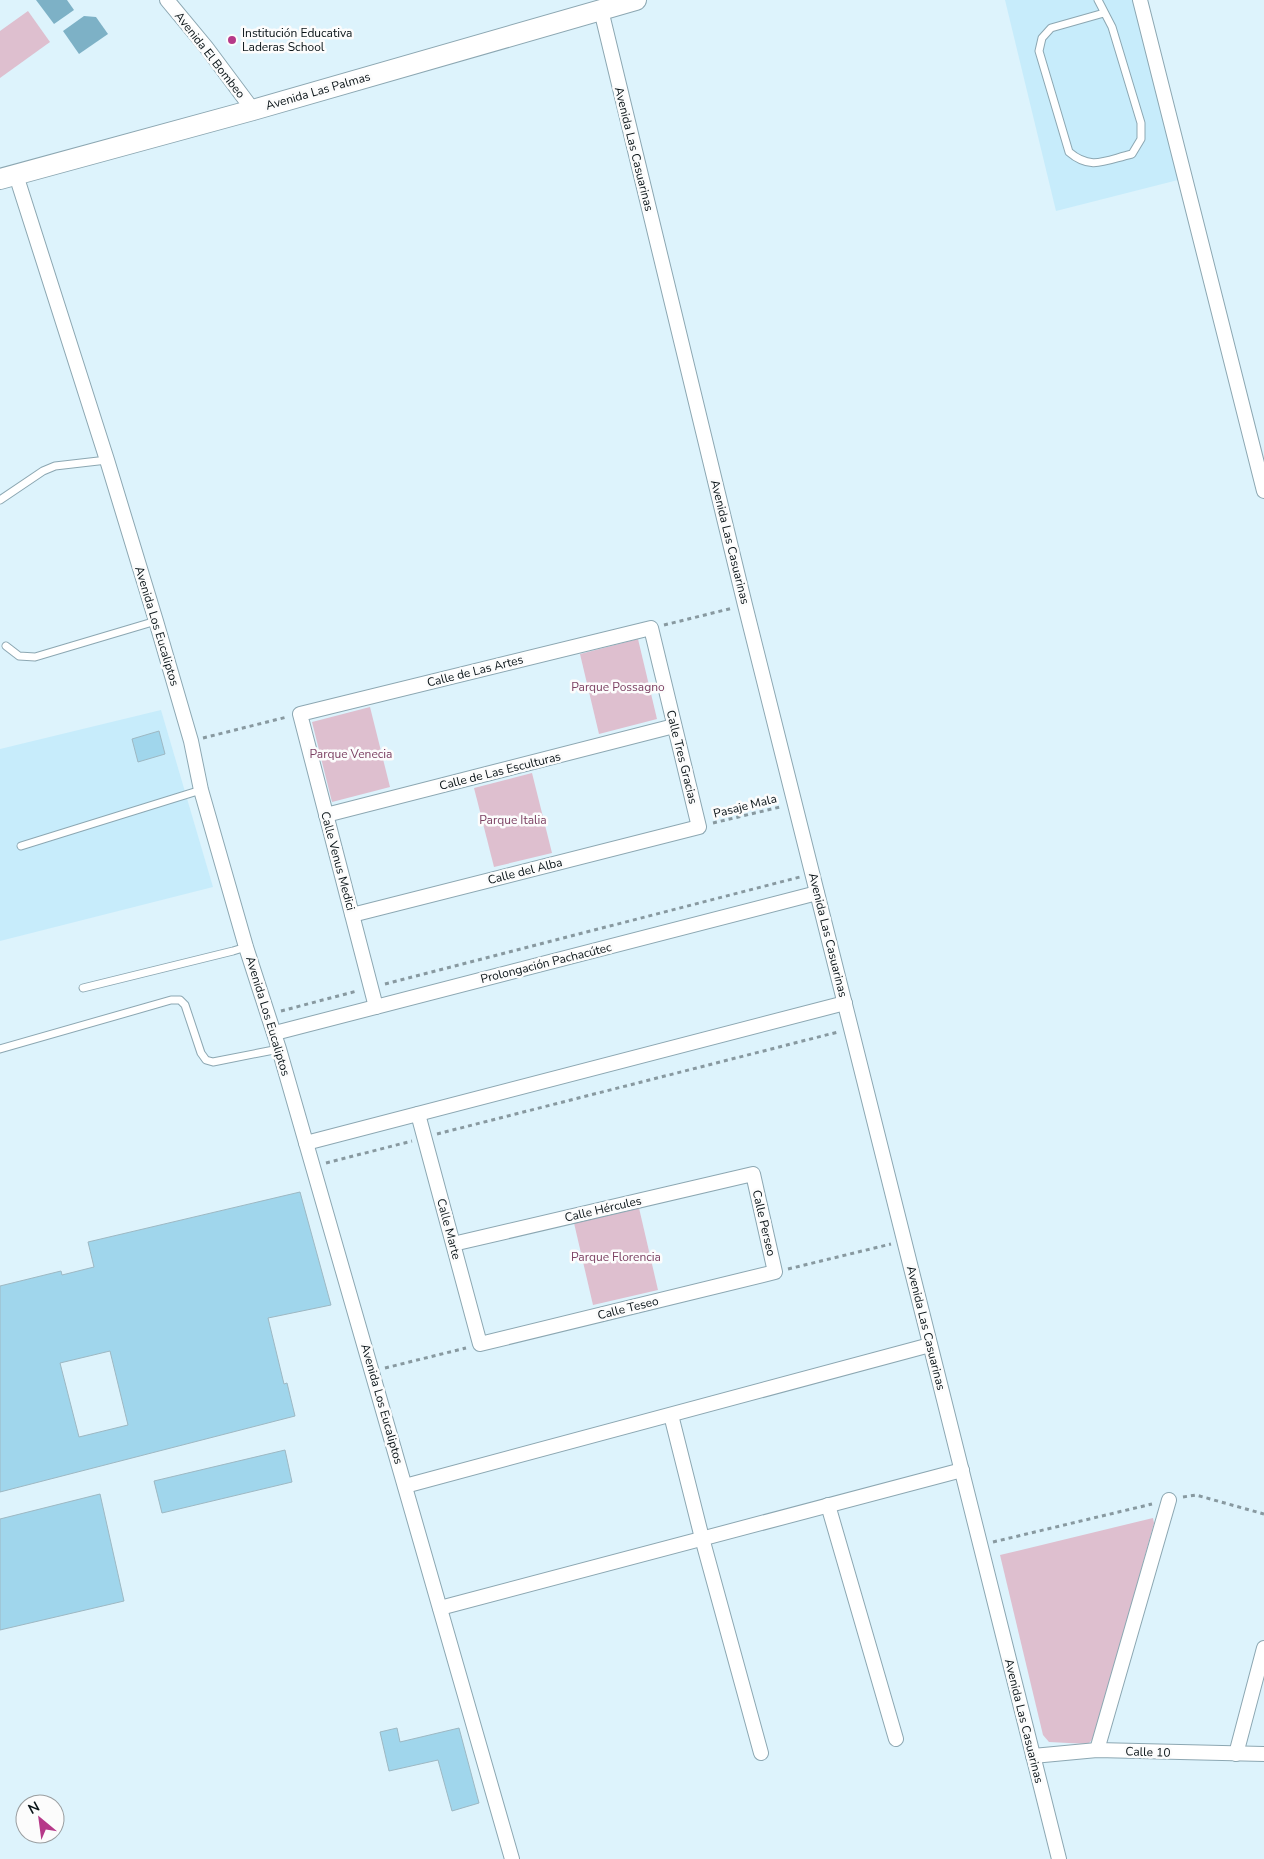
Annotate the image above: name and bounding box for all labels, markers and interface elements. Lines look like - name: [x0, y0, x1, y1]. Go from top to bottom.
- street label: Avenida El Bombeo: [171, 8, 249, 102]
- place label: Institución Educativa Laderas School: [242, 25, 352, 55]
- marker: Institución Educativa Laderas School: [226, 34, 238, 46]
- street label: Avenida Las Palmas: [264, 68, 372, 114]
- street label: Avenida Las Casuarinas: [611, 85, 657, 213]
- street label: Avenida Las Casuarinas: [707, 478, 753, 606]
- street label: Avenida Los Eucaliptos: [131, 564, 183, 688]
- street label: Calle de Las Artes: [425, 651, 525, 691]
- park label: Parque Possagno: [571, 679, 665, 695]
- street label: Calle Tres Gracias: [663, 708, 701, 806]
- park label: Parque Venecia: [310, 746, 392, 762]
- street label: Calle de Las Esculturas: [438, 748, 563, 794]
- street label: Pasaje Mala: [712, 790, 778, 822]
- street label: Calle Venus Medici: [317, 810, 359, 912]
- park label: Parque Italia: [479, 812, 547, 828]
- street label: Calle del Alba: [486, 854, 564, 888]
- street label: Avenida Las Casuarinas: [805, 871, 851, 999]
- street label: Prolongación Pachacútec: [479, 939, 614, 987]
- street label: Avenida Los Eucaliptos: [242, 954, 294, 1078]
- street label: Calle Perseo: [749, 1188, 779, 1258]
- street label: Calle Hércules: [563, 1192, 643, 1226]
- street label: Calle Marte: [433, 1197, 465, 1261]
- park label: Parque Florencia: [571, 1249, 661, 1265]
- street label: Avenida Las Casuarinas: [903, 1264, 949, 1392]
- street label: Calle Teseo: [596, 1293, 660, 1323]
- street label: Avenida Los Eucaliptos: [357, 1342, 407, 1466]
- street label: Avenida Las Casuarinas: [1001, 1657, 1047, 1785]
- street label: Calle 10: [1125, 1743, 1171, 1761]
- north arrow: [15, 1794, 65, 1844]
- text: N: [25, 1797, 43, 1819]

